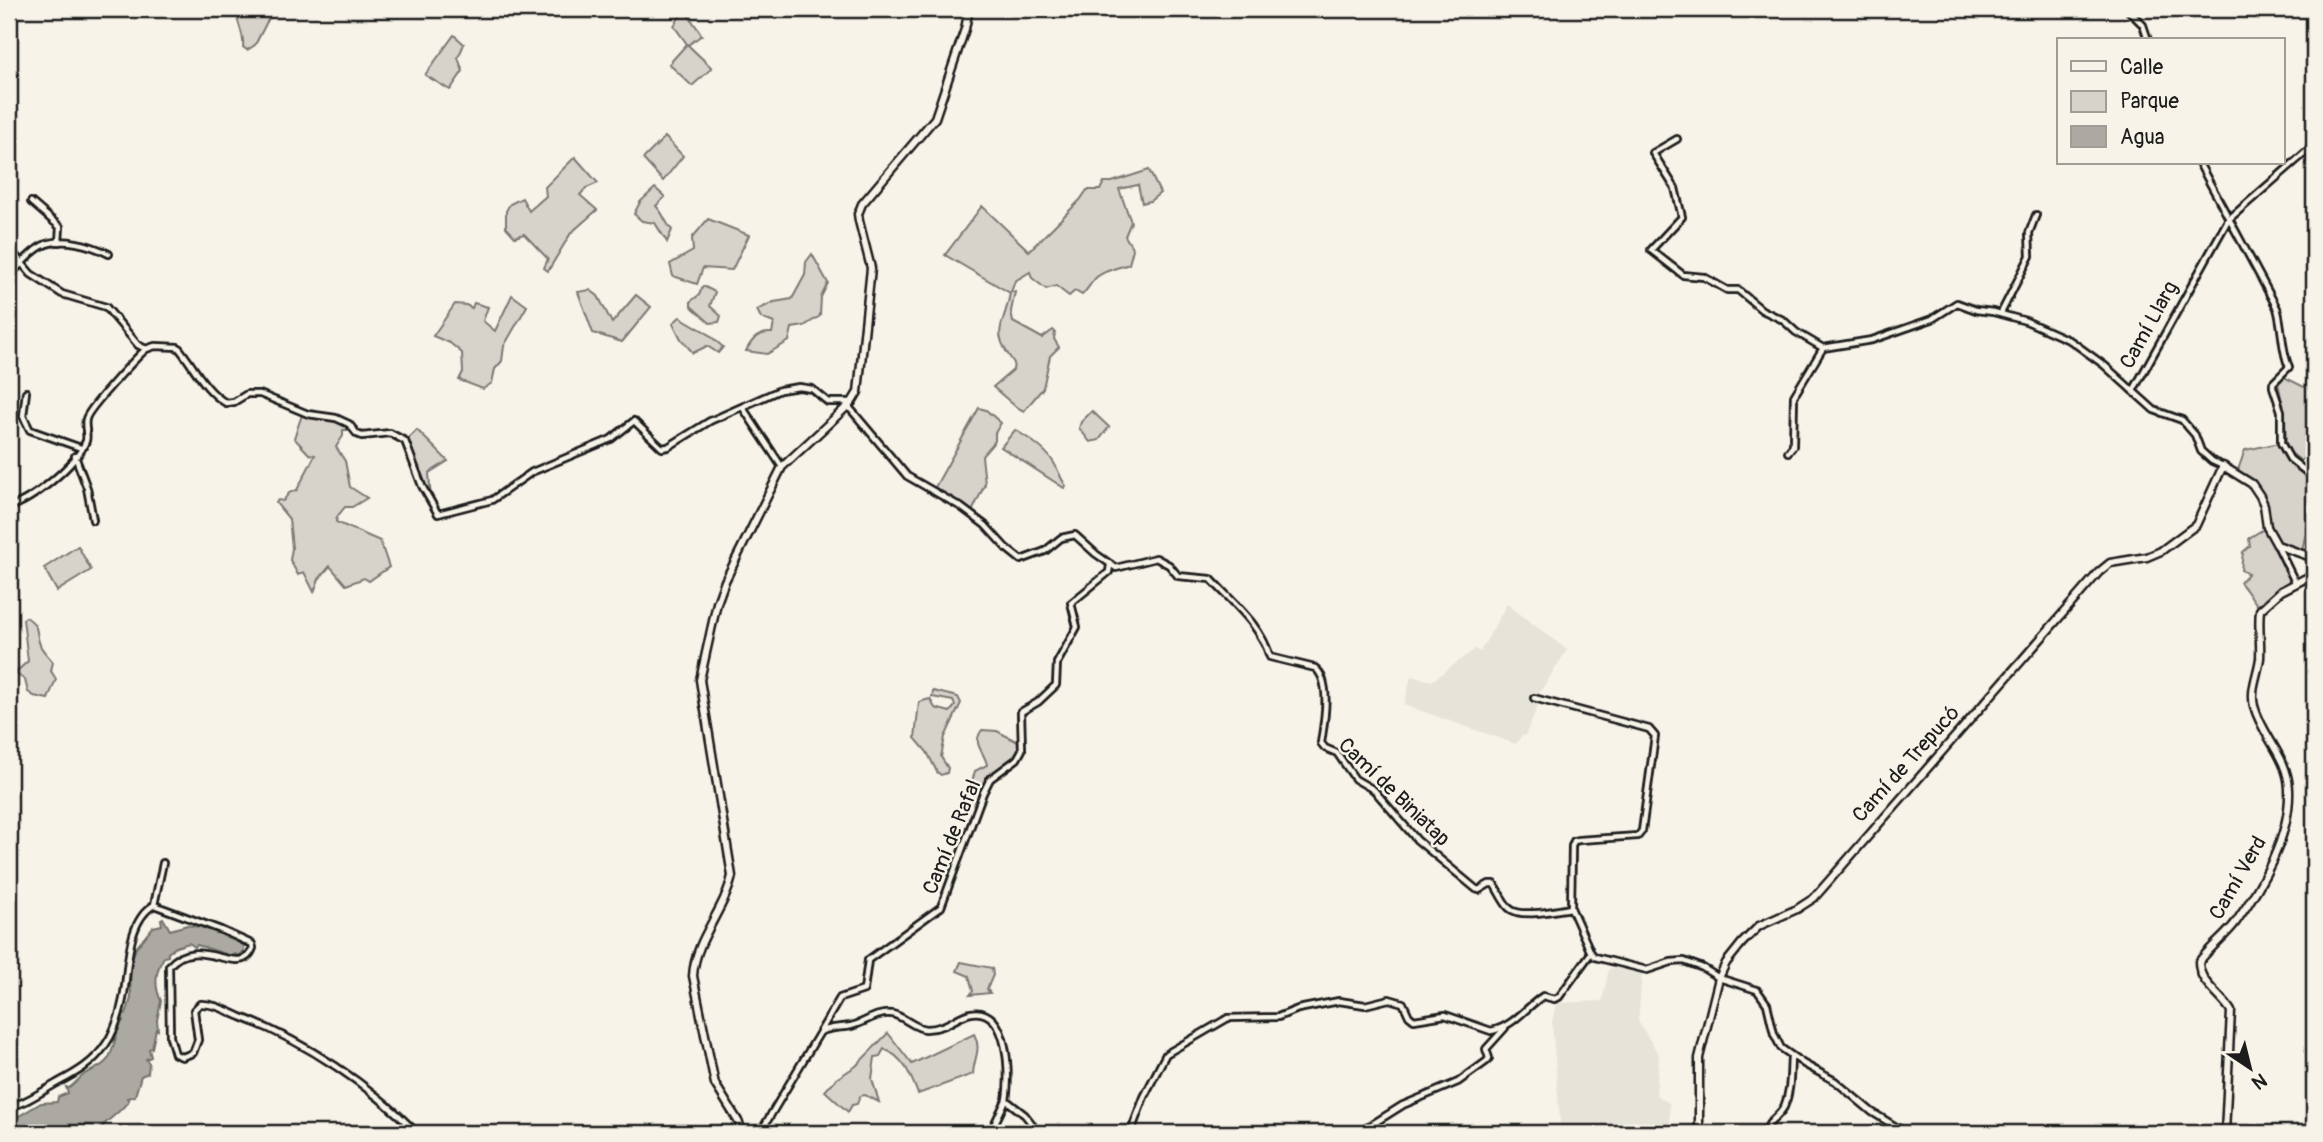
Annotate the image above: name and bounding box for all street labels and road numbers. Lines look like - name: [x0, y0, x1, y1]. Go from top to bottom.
- street label: Camí Llarg: [2114, 276, 2184, 374]
- street label: Camí de Trepucó: [1846, 700, 1966, 828]
- street label: Camí de Biniatap: [1332, 732, 1456, 852]
- street label: Camí de Rafal: [917, 776, 987, 898]
- street label: Camí Verd: [2203, 831, 2273, 925]

